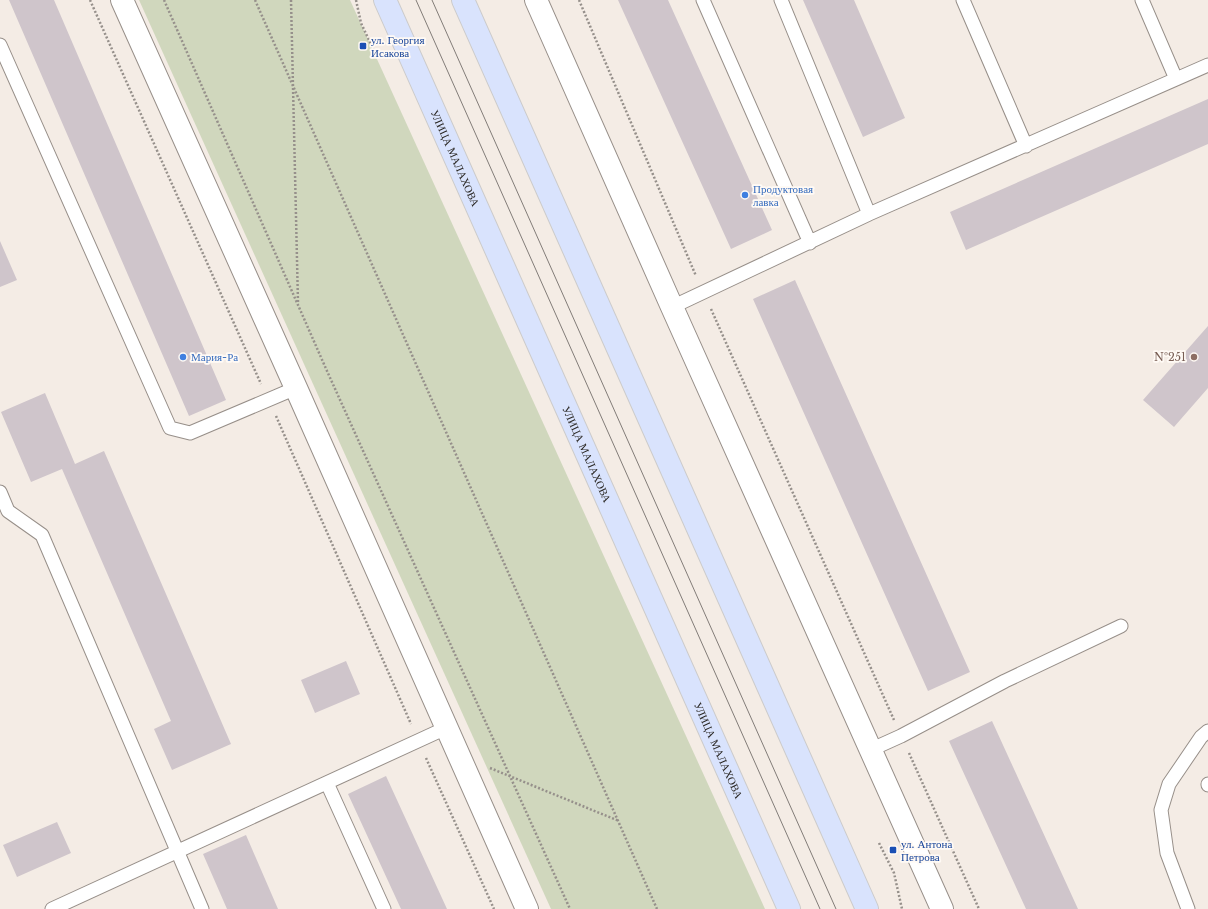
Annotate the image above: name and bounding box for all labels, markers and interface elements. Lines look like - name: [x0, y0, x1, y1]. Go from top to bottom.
- place label: ул. Георгия Исакова: [371, 33, 424, 60]
- marker: ул. Георгия Исакова: [358, 41, 368, 51]
- street label: УЛИЦА МАЛАХОВА: [428, 108, 483, 209]
- place label: Продуктовая лавка: [753, 182, 813, 209]
- marker: Продуктовая лавка: [740, 190, 750, 200]
- place label: Мария-Ра: [191, 350, 238, 364]
- place label: №251: [1154, 350, 1186, 364]
- marker: Мария-Ра: [178, 352, 188, 362]
- marker: №251: [1189, 352, 1199, 362]
- street label: УЛИЦА МАЛАХОВА: [559, 404, 614, 505]
- street label: УЛИЦА МАЛАХОВА: [691, 700, 746, 801]
- place label: ул. Антона Петрова: [901, 837, 952, 864]
- marker: ул. Антона Петрова: [888, 845, 898, 855]

